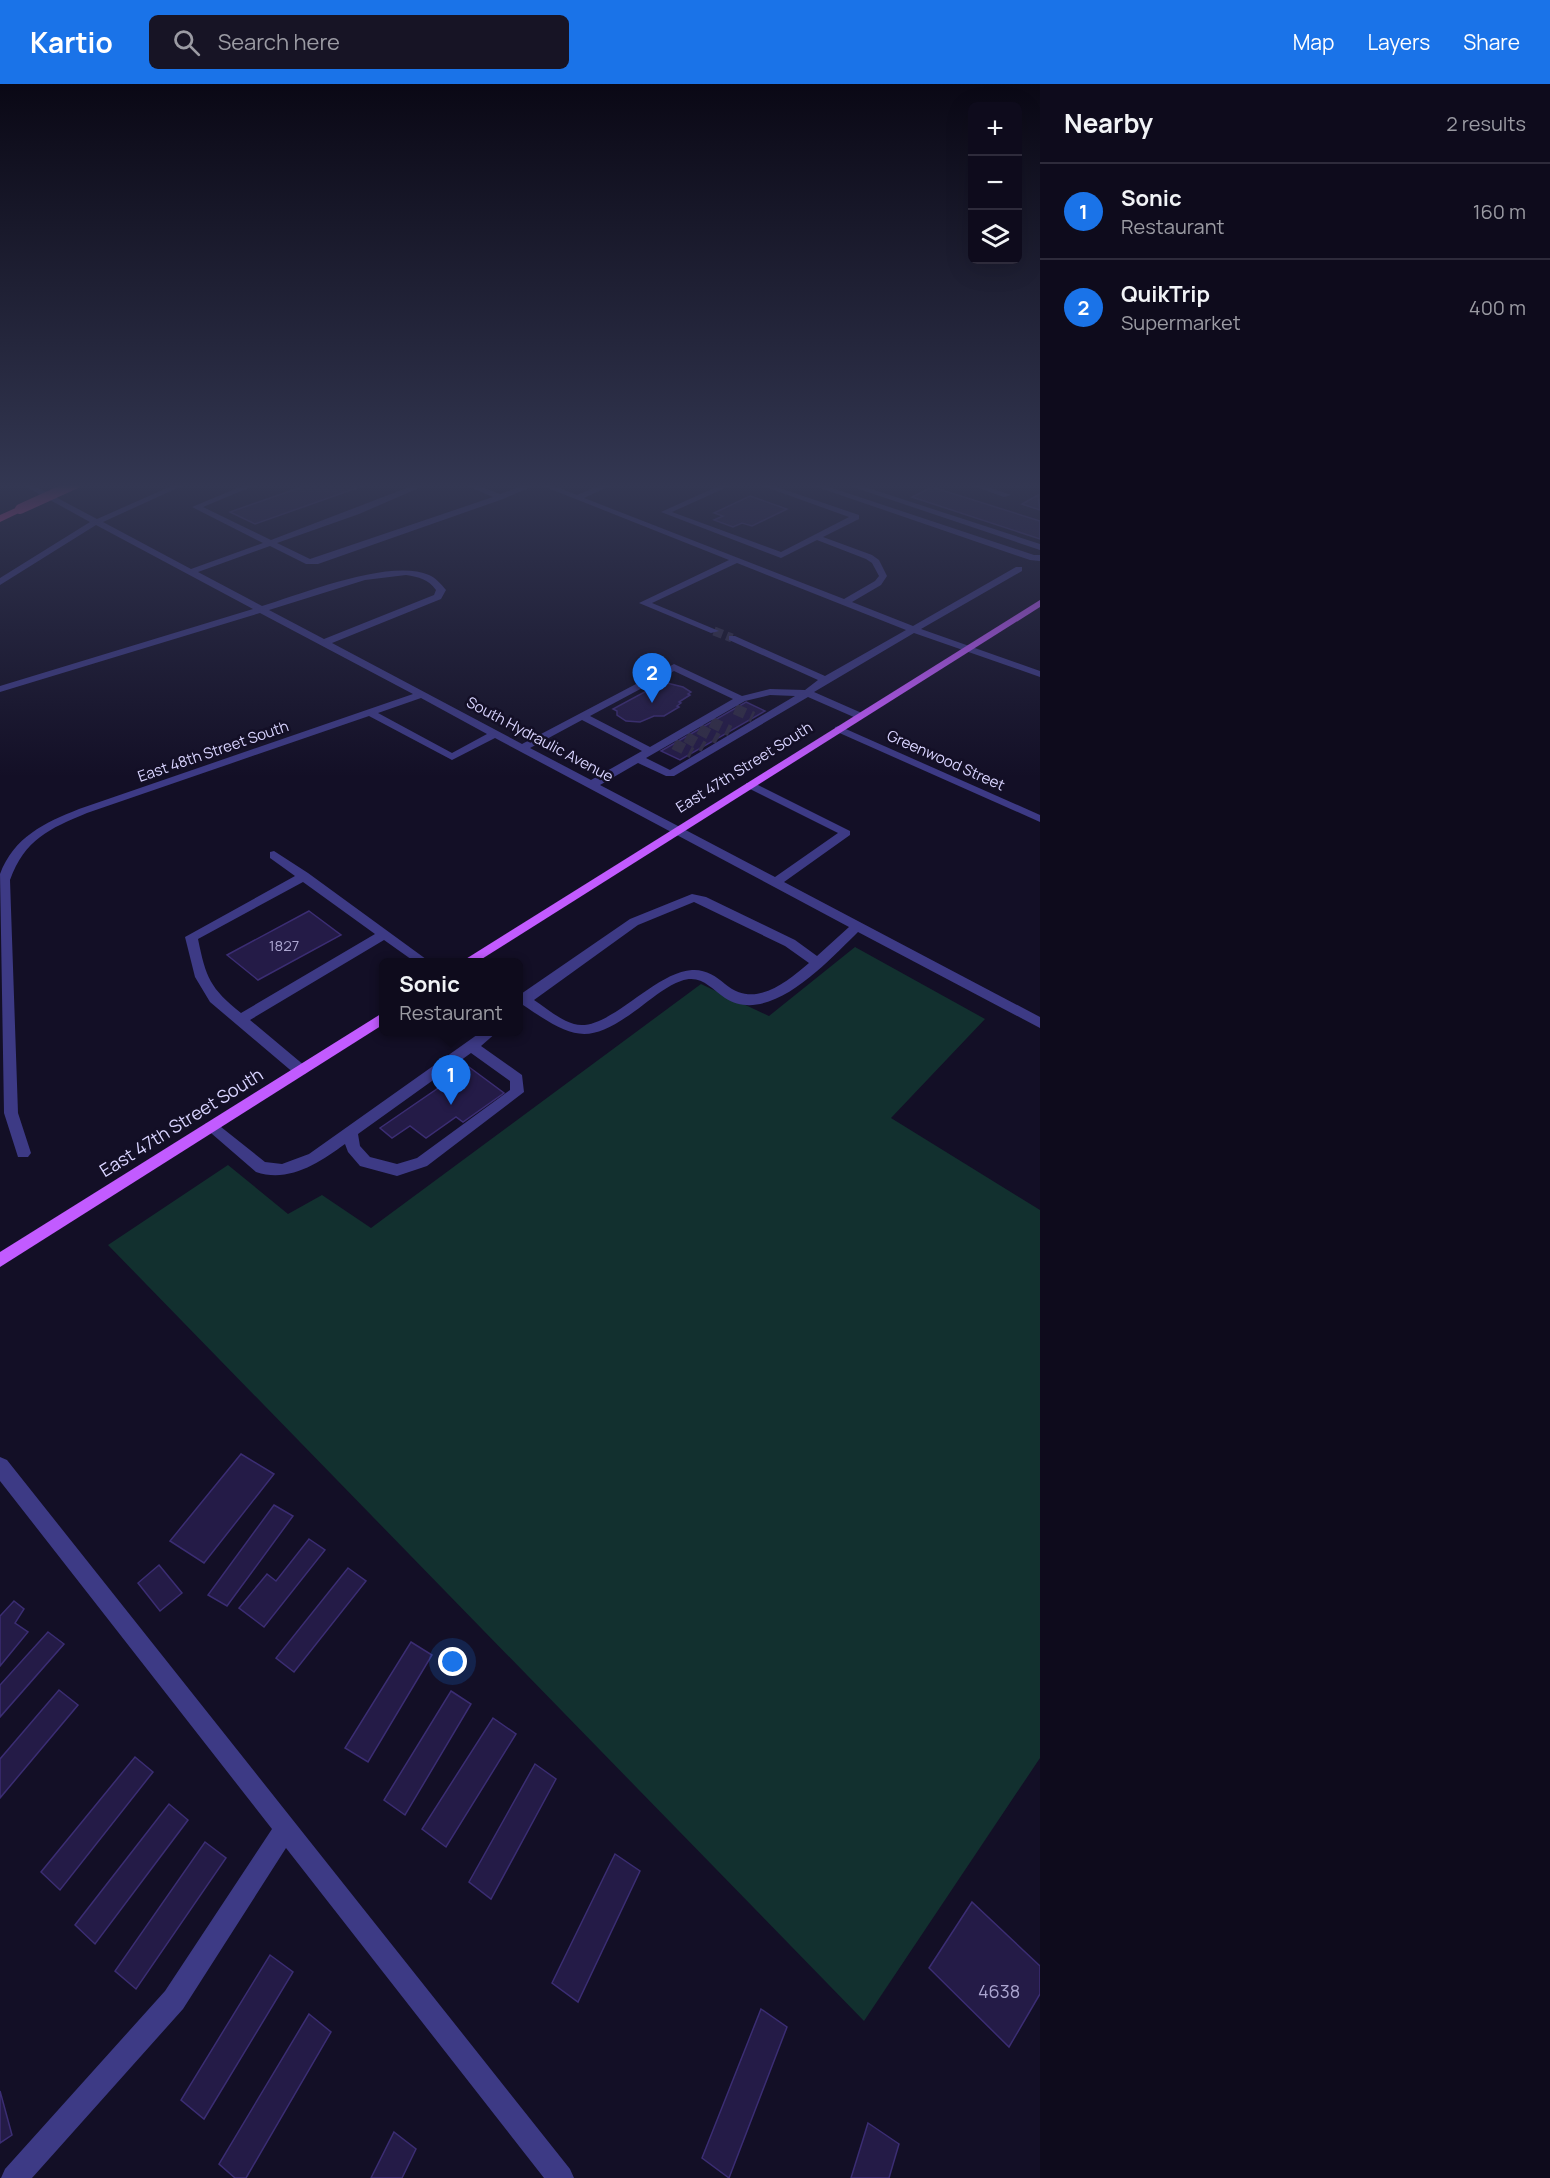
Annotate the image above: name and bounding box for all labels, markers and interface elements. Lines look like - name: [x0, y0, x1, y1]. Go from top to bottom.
- search box: [149, 15, 569, 69]
- text: Kartio: [30, 23, 113, 61]
- icon: search: [170, 26, 203, 59]
- text: Search here: [218, 27, 340, 57]
- text: Map: [1293, 28, 1334, 56]
- text: Layers: [1367, 28, 1430, 56]
- text: Share: [1463, 28, 1520, 56]
- map controls: [968, 102, 1022, 264]
- button: +: [968, 102, 1022, 156]
- text: Nearby: [1064, 105, 1153, 141]
- text: 2 results: [1446, 110, 1526, 137]
- button: −: [968, 156, 1022, 210]
- text: Sonic: [1121, 183, 1182, 213]
- text: 1: [1079, 198, 1088, 225]
- text: 160 m: [1473, 198, 1526, 225]
- button: layers: [968, 210, 1022, 264]
- text: Restaurant: [1121, 213, 1225, 240]
- text: QuikTrip: [1121, 279, 1210, 309]
- text: 2: [1078, 294, 1089, 321]
- text: 400 m: [1469, 294, 1526, 321]
- text: Supermarket: [1121, 309, 1241, 336]
- pin: 2: [632, 654, 672, 703]
- street label: South Hydraulic Avenue: [463, 691, 617, 787]
- street label: East 48th Street South: [135, 715, 291, 787]
- street label: East 47th Street South: [672, 716, 816, 818]
- street label: Greenwood Street: [884, 725, 1008, 795]
- house number: 1827: [269, 935, 299, 956]
- popup: [379, 958, 523, 1036]
- text: Sonic: [399, 969, 460, 999]
- text: Restaurant: [399, 999, 503, 1026]
- pin: 1: [432, 1056, 470, 1105]
- street label: East 47th Street South: [95, 1062, 267, 1182]
- your location: [438, 1647, 467, 1676]
- house number: 4638: [978, 1979, 1020, 2003]

